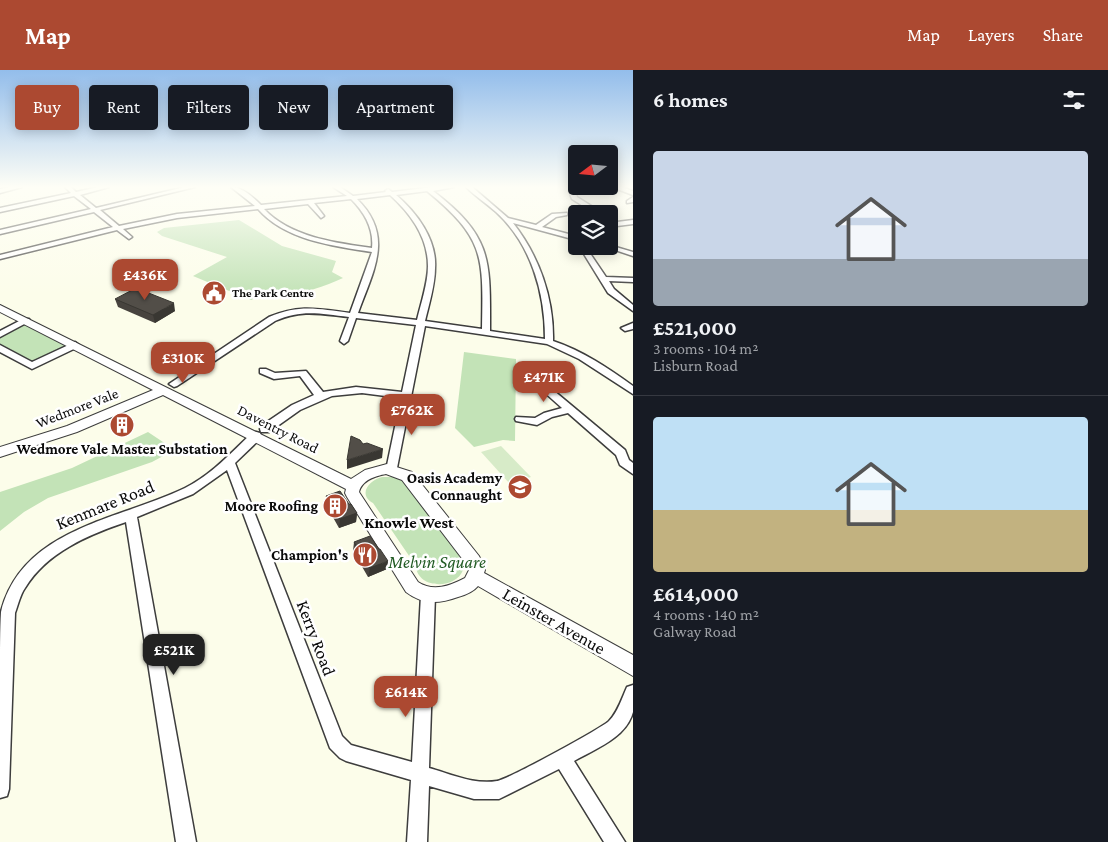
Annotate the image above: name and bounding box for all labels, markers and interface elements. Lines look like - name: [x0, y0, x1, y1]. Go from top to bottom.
- text: Map: [25, 22, 71, 49]
- text: Map: [907, 25, 940, 45]
- text: Layers: [968, 25, 1015, 45]
- text: Share: [1043, 25, 1083, 45]
- chip: Buy: [15, 85, 79, 130]
- chip: Rent: [89, 85, 158, 130]
- chip: Filters: [168, 85, 249, 130]
- chip: New: [259, 85, 328, 130]
- chip: Apartment: [338, 85, 453, 130]
- icon: filters: [1060, 86, 1088, 114]
- text: 6 homes: [653, 88, 728, 112]
- north arrow: [568, 145, 618, 195]
- map controls: [568, 145, 618, 255]
- icon: home: [826, 184, 916, 274]
- button: layers: [568, 205, 618, 255]
- pin: £436K: [110, 258, 180, 301]
- text: £436K: [123, 266, 167, 283]
- public building icon: The Park Centre: [201, 280, 227, 306]
- place label: The Park Centre: [232, 286, 314, 300]
- text: £521,000: [653, 316, 737, 340]
- text: 3 rooms · 104 m²: [653, 340, 758, 357]
- pin: £310K: [148, 342, 218, 384]
- text: £310K: [162, 349, 204, 366]
- text: Lisburn Road: [653, 357, 738, 374]
- pin: £471K: [509, 360, 579, 403]
- text: £471K: [524, 368, 564, 385]
- street label: Wedmore Vale: [34, 385, 121, 431]
- pin: £762K: [377, 394, 447, 436]
- text: £762K: [391, 401, 433, 418]
- street label: Daventry Road: [234, 402, 321, 457]
- building icon: Wedmore Vale Master Substation: [109, 412, 135, 438]
- place label: Wedmore Vale Master Substation: [15, 441, 228, 457]
- icon: home: [826, 449, 916, 539]
- place label: Oasis Academy Connaught: [407, 470, 503, 503]
- school or university icon: Oasis Academy Connaught: [507, 474, 533, 500]
- street label: Kenmare Road: [53, 476, 158, 534]
- building icon: Moore Roofing: [322, 493, 348, 519]
- place label: Moore Roofing: [224, 498, 318, 514]
- district label: Knowle West: [364, 514, 454, 531]
- restaurant icon: Champion's: [352, 542, 378, 568]
- place label: Champion's: [271, 547, 348, 563]
- park label: Melvin Square: [387, 552, 486, 572]
- text: £614,000: [653, 582, 739, 606]
- street label: Leinster Avenue: [499, 584, 609, 658]
- street label: Kerry Road: [293, 598, 340, 679]
- text: 4 rooms · 140 m²: [653, 606, 759, 623]
- text: Galway Road: [653, 623, 737, 640]
- pin: £521K: [139, 634, 209, 676]
- text: £521K: [154, 641, 194, 658]
- pin: £614K: [371, 676, 441, 718]
- text: £614K: [385, 683, 427, 700]

